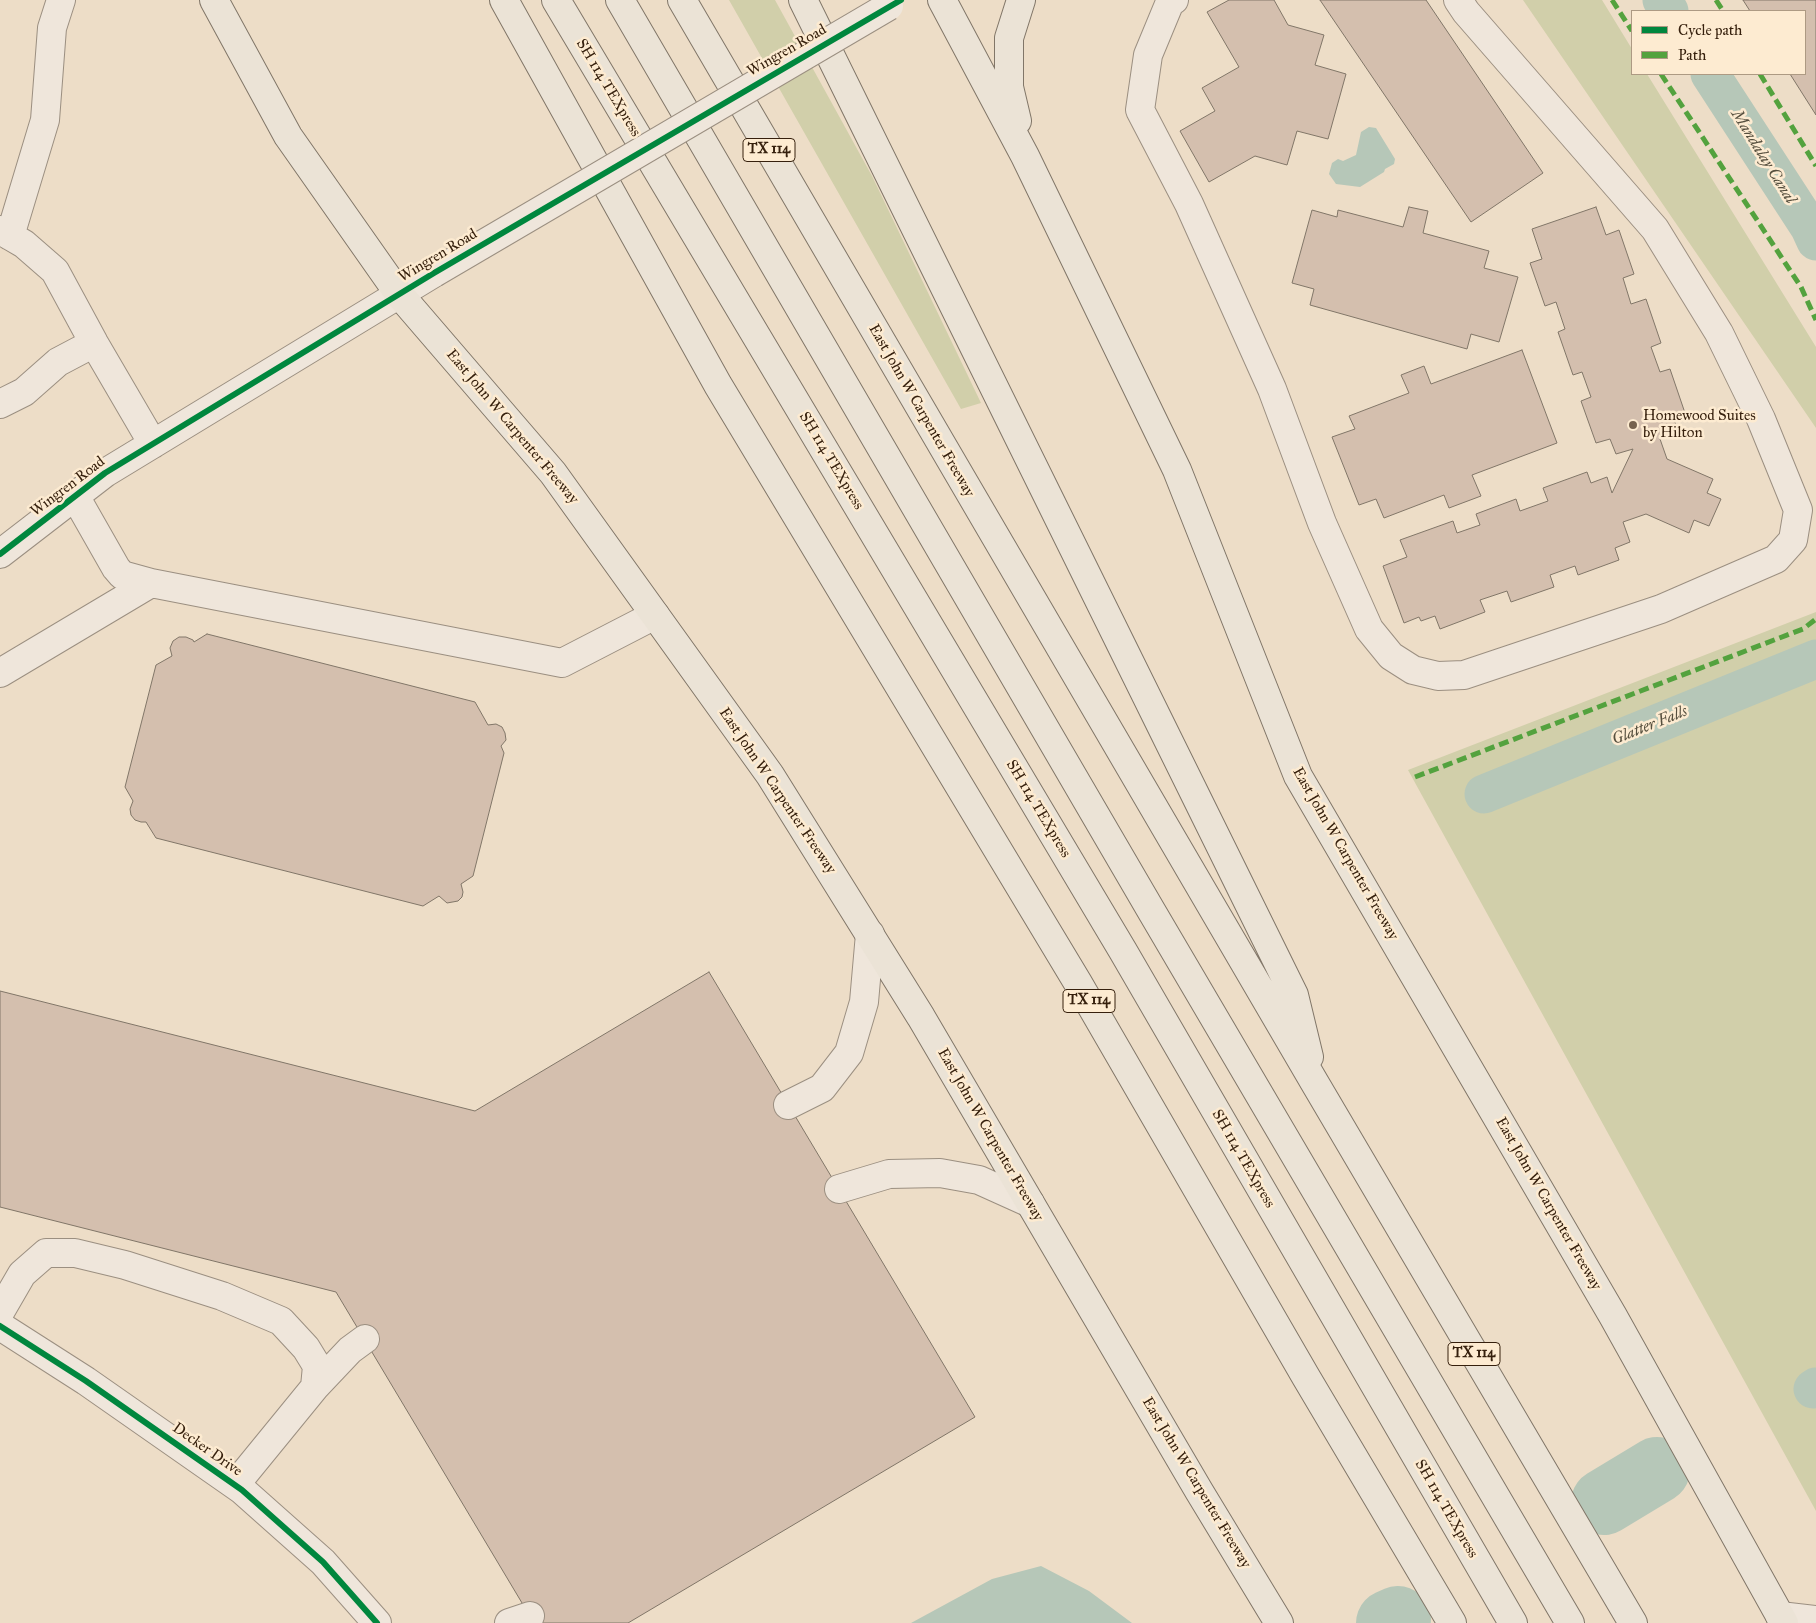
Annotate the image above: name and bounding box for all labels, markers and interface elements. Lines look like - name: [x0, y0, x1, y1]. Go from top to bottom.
- legend: [1631, 10, 1806, 75]
- street label: Wingren Road: [744, 21, 830, 81]
- text: Cycle path: [1678, 21, 1742, 39]
- street label: SH 114 TEXpress: [572, 36, 644, 140]
- text: Path: [1678, 46, 1706, 64]
- water label: Mandalay Canal: [1726, 106, 1800, 208]
- road number: TX 114: [743, 138, 795, 162]
- street label: Wingren Road: [395, 225, 481, 287]
- street label: East John W Carpenter Freeway: [864, 321, 978, 501]
- street label: East John W Carpenter Freeway: [442, 346, 582, 508]
- place label: Homewood Suites by Hilton: [1643, 407, 1756, 442]
- street label: SH 114 TEXpress: [795, 409, 867, 513]
- marker: Homewood Suites by Hilton: [1627, 419, 1639, 431]
- street label: Wingren Road: [27, 453, 109, 521]
- water label: Glatter Falls: [1610, 702, 1690, 750]
- street label: East John W Carpenter Freeway: [715, 705, 839, 877]
- street label: SH 114 TEXpress: [1002, 757, 1074, 861]
- street label: East John W Carpenter Freeway: [1288, 764, 1402, 944]
- road number: TX 114: [1063, 989, 1115, 1012]
- street label: East John W Carpenter Freeway: [933, 1045, 1047, 1225]
- street label: SH 114 TEXpress: [1208, 1107, 1278, 1211]
- street label: East John W Carpenter Freeway: [1491, 1114, 1605, 1294]
- road number: TX 114: [1448, 1342, 1500, 1366]
- street label: East John W Carpenter Freeway: [1138, 1394, 1254, 1572]
- street label: Decker Drive: [169, 1419, 245, 1481]
- street label: SH 114 TEXpress: [1411, 1457, 1481, 1561]

